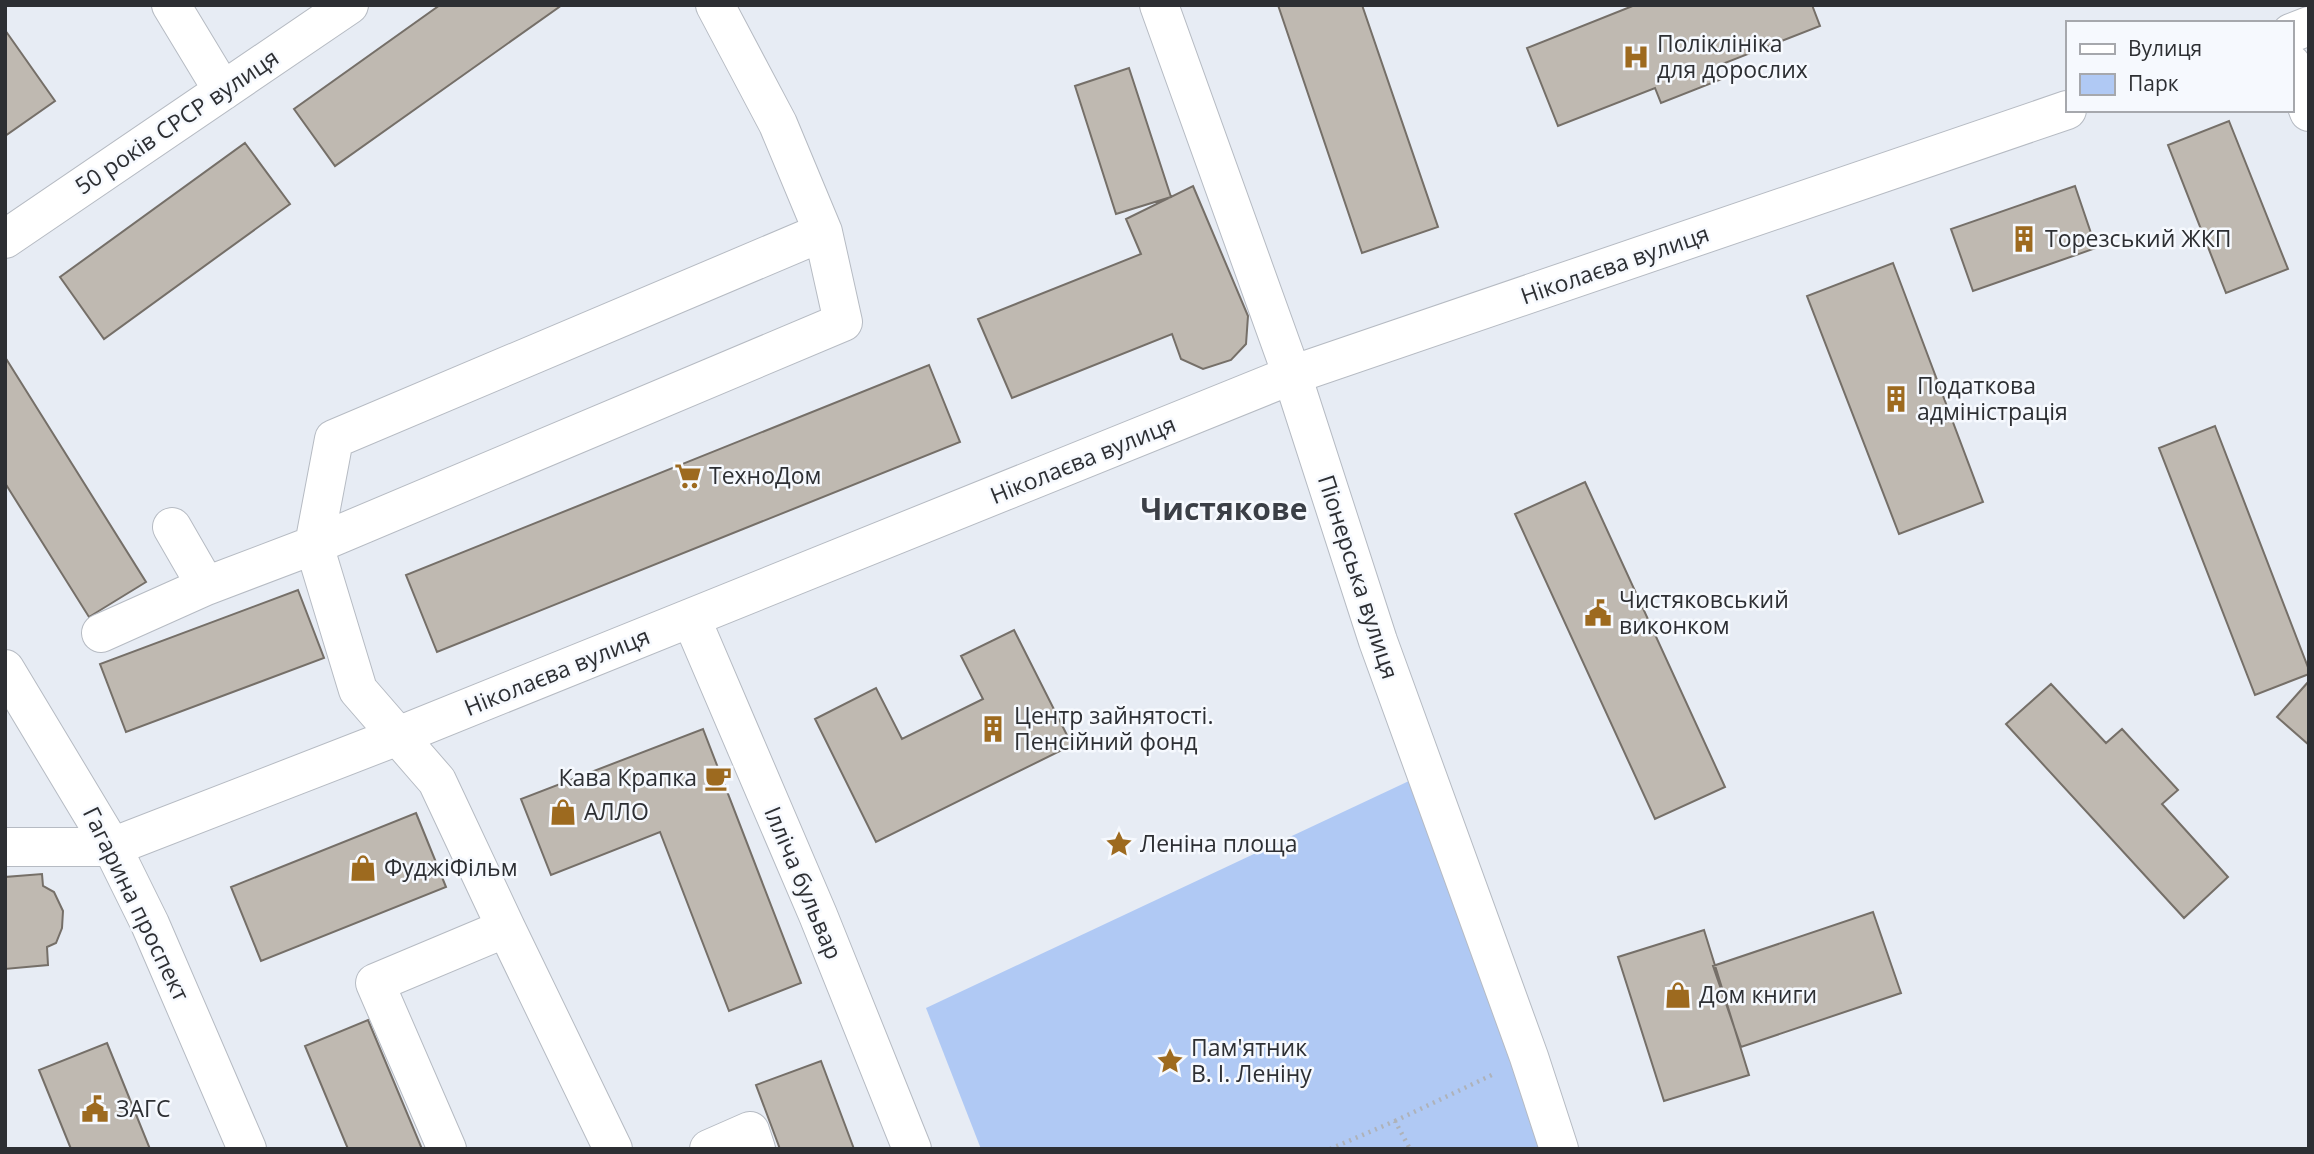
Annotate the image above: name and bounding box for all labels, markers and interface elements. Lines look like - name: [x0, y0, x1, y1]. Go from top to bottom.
- legend: [2066, 21, 2293, 112]
- place label: Поліклініка для дорослих: [1657, 27, 1808, 85]
- text: Вулиця: [2128, 34, 2202, 62]
- street label: 50 років СРСР вулиця: [68, 41, 285, 201]
- hospital icon: Поліклініка для дорослих: [1621, 42, 1651, 72]
- text: Парк: [2128, 69, 2179, 97]
- street label: Ніколаєва вулиця: [1516, 217, 1713, 311]
- place label: Торезський ЖКП: [2045, 222, 2231, 254]
- building icon: Торезський ЖКП: [2009, 224, 2039, 254]
- place label: Податкова адміністрація: [1917, 369, 2068, 427]
- building icon: Податкова адміністрація: [1881, 384, 1911, 414]
- street label: Ніколаєва вулиця: [985, 407, 1180, 511]
- place label: ТехноДом: [709, 459, 821, 491]
- supermarket icon: ТехноДом: [673, 461, 703, 491]
- street label: Піонерська вулиця: [1311, 471, 1407, 683]
- district label: Чистякове: [1141, 488, 1308, 529]
- place label: Чистяковський виконком: [1619, 583, 1789, 641]
- public building icon: Чистяковський виконком: [1583, 598, 1613, 628]
- street label: Ніколаєва вулиця: [459, 619, 654, 723]
- place label: Центр зайнятості. Пенсійний фонд: [1014, 699, 1213, 757]
- building icon: Центр зайнятості. Пенсійний фонд: [978, 714, 1008, 744]
- place label: Кава Крапка: [558, 761, 697, 793]
- cafe icon: Кава Крапка: [703, 763, 733, 793]
- place label: АЛЛО: [584, 795, 649, 827]
- shop icon: АЛЛО: [548, 797, 578, 827]
- street label: Гагарина проспект: [76, 801, 198, 1006]
- street label: Ілліча бульвар: [757, 801, 851, 964]
- place label: Леніна площа: [1140, 827, 1297, 859]
- place icon: Леніна площа: [1104, 829, 1134, 859]
- place label: ФуджіФільм: [384, 851, 518, 883]
- shop icon: ФуджіФільм: [348, 853, 378, 883]
- place label: Дом книги: [1699, 978, 1817, 1010]
- shop icon: Дом книги: [1663, 980, 1693, 1010]
- place label: Пам'ятник В. І. Леніну: [1191, 1031, 1312, 1089]
- place icon: Пам'ятник В. І. Леніну: [1155, 1046, 1185, 1076]
- place label: ЗАГС: [116, 1092, 170, 1124]
- public building icon: ЗАГС: [80, 1094, 110, 1124]

